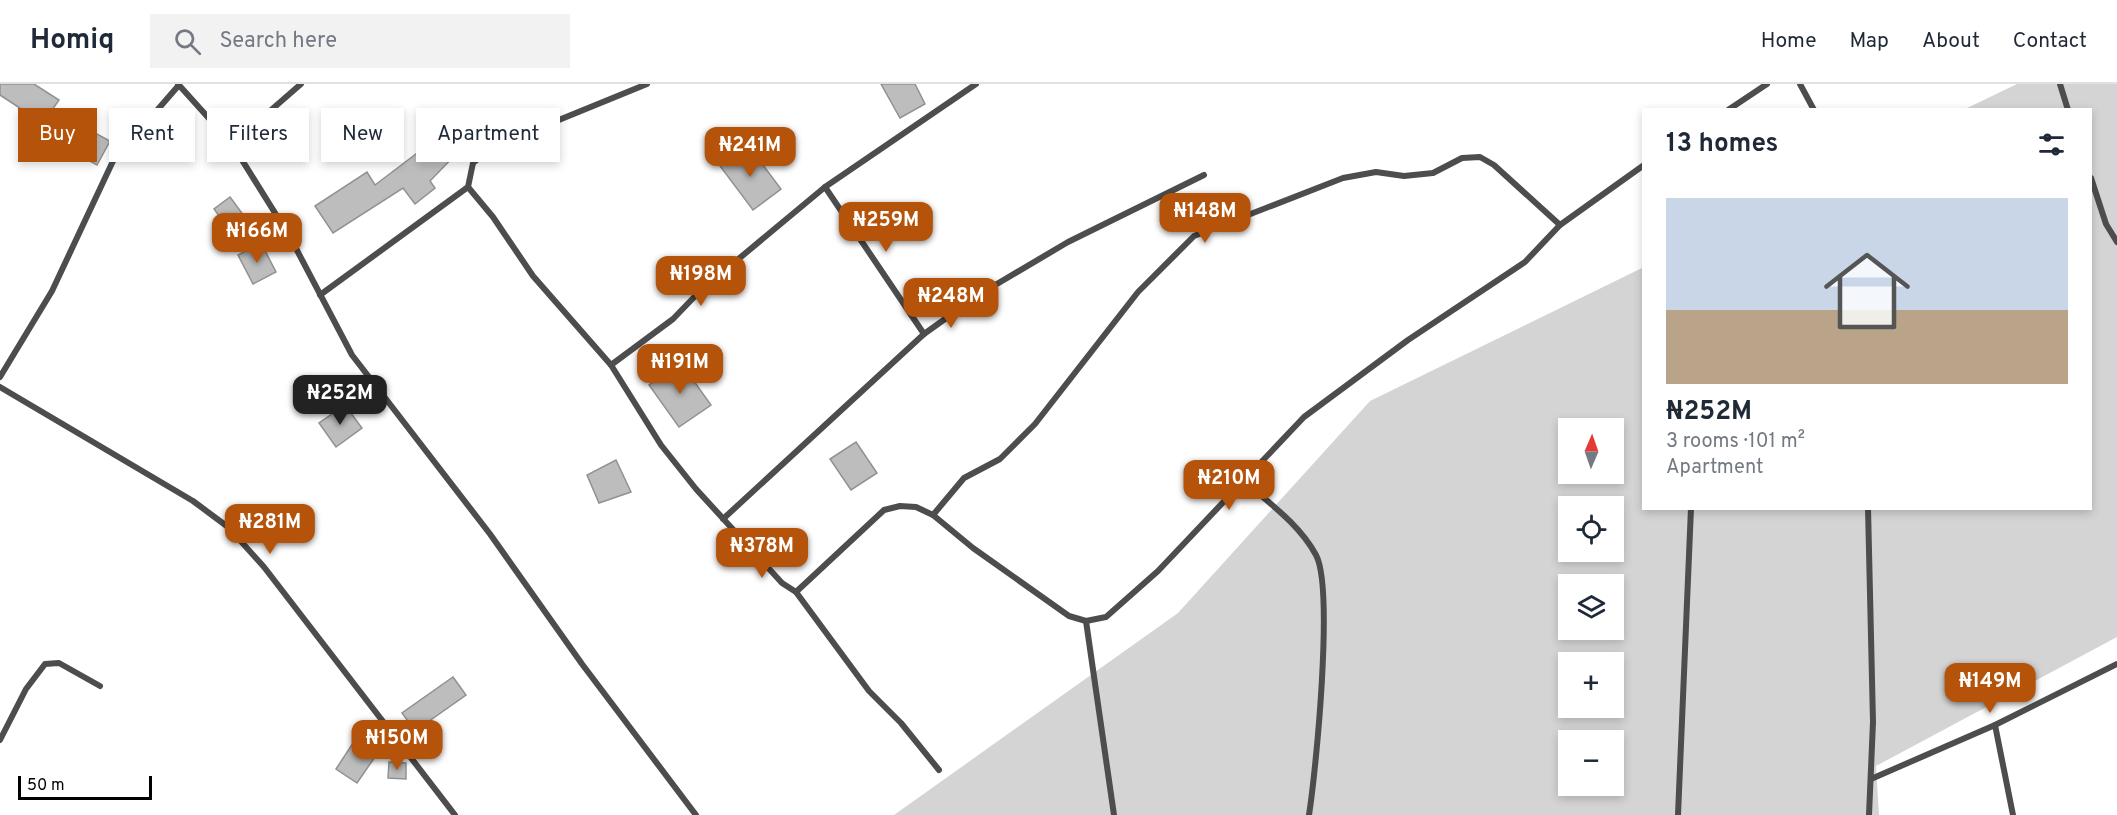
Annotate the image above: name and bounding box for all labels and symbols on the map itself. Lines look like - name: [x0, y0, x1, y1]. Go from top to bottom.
- pin: ₦241M: [708, 127, 792, 178]
- pin: ₦148M: [1163, 193, 1247, 244]
- pin: ₦259M: [844, 202, 928, 253]
- pin: ₦166M: [215, 213, 299, 264]
- pin: ₦198M: [659, 256, 743, 307]
- pin: ₦248M: [909, 278, 993, 329]
- pin: ₦191M: [638, 344, 722, 395]
- pin: ₦252M: [298, 375, 382, 426]
- north arrow: [1558, 418, 1624, 484]
- pin: ₦210M: [1187, 460, 1271, 511]
- pin: ₦281M: [228, 504, 312, 555]
- pin: ₦378M: [720, 528, 804, 579]
- pin: ₦149M: [1948, 663, 2032, 714]
- pin: ₦150M: [355, 720, 439, 771]
- scale bar: [18, 773, 152, 800]

